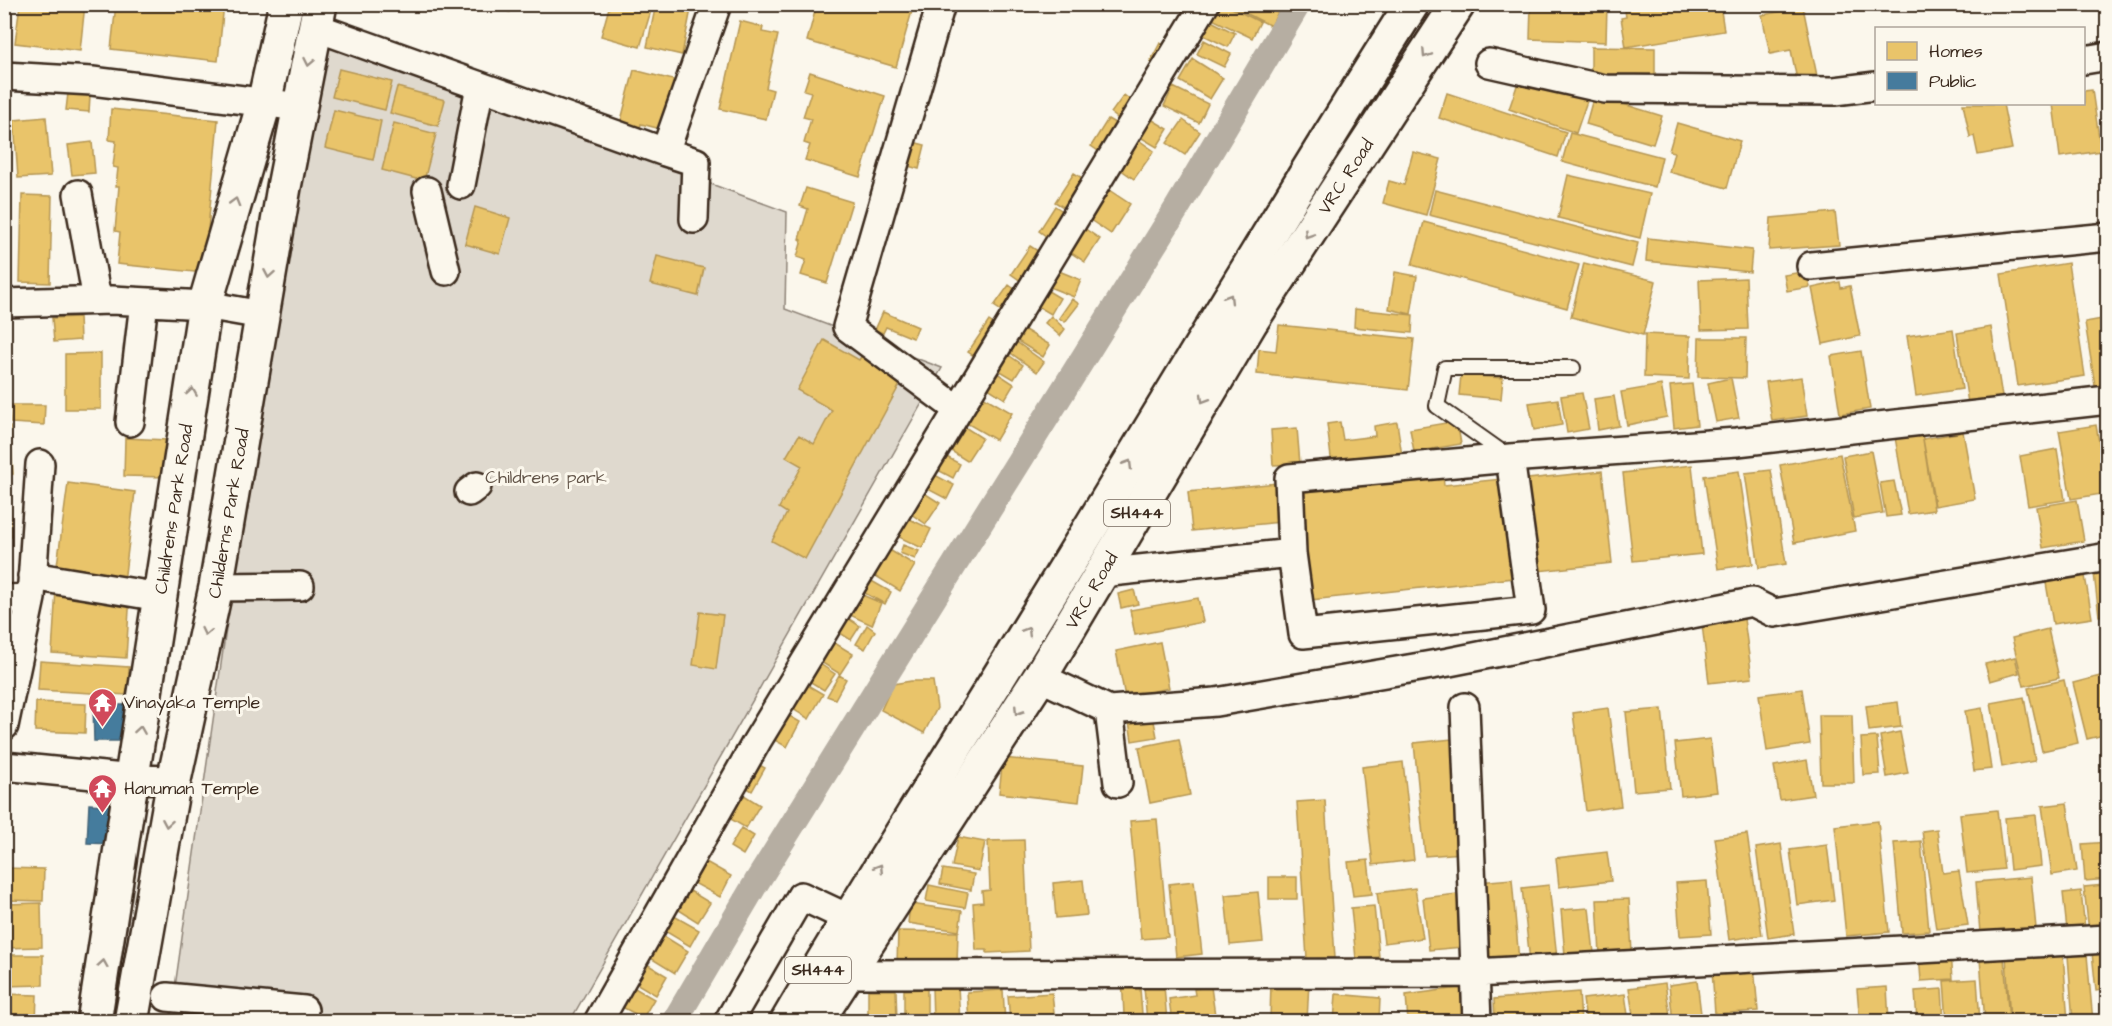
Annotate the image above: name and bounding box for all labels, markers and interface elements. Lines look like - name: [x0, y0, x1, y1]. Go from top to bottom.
- legend: [1875, 27, 2085, 105]
- text: Homes: [1929, 39, 1983, 64]
- one-way arrow: [1422, 47, 1433, 58]
- one-way arrow: [303, 57, 316, 67]
- text: Public: [1929, 69, 1977, 94]
- street label: VRC Road: [1312, 134, 1379, 219]
- one-way arrow: [228, 197, 240, 208]
- one-way arrow: [1304, 227, 1315, 238]
- one-way arrow: [263, 269, 276, 279]
- one-way arrow: [1222, 294, 1234, 304]
- one-way arrow: [185, 387, 198, 397]
- one-way arrow: [1200, 393, 1212, 404]
- street label: Childrens Park Road: [148, 422, 199, 596]
- street label: Childerns Park Road: [201, 427, 255, 601]
- one-way arrow: [1121, 460, 1133, 470]
- park label: Childrens park: [485, 465, 607, 490]
- road number: SH444: [1104, 500, 1170, 526]
- street label: VRC Road: [1059, 547, 1124, 634]
- one-way arrow: [201, 627, 214, 637]
- one-way arrow: [1020, 627, 1032, 637]
- temple icon: Vinayaka Temple: [87, 686, 119, 728]
- place label: Vinayaka Temple: [124, 690, 260, 716]
- one-way arrow: [1014, 704, 1025, 715]
- one-way arrow: [133, 725, 146, 735]
- temple icon: Hanuman Temple: [87, 772, 119, 814]
- place label: Hanuman Temple: [124, 776, 259, 801]
- one-way arrow: [161, 817, 174, 827]
- one-way arrow: [872, 864, 884, 874]
- road number: SH444: [785, 957, 851, 983]
- one-way arrow: [97, 959, 109, 968]

